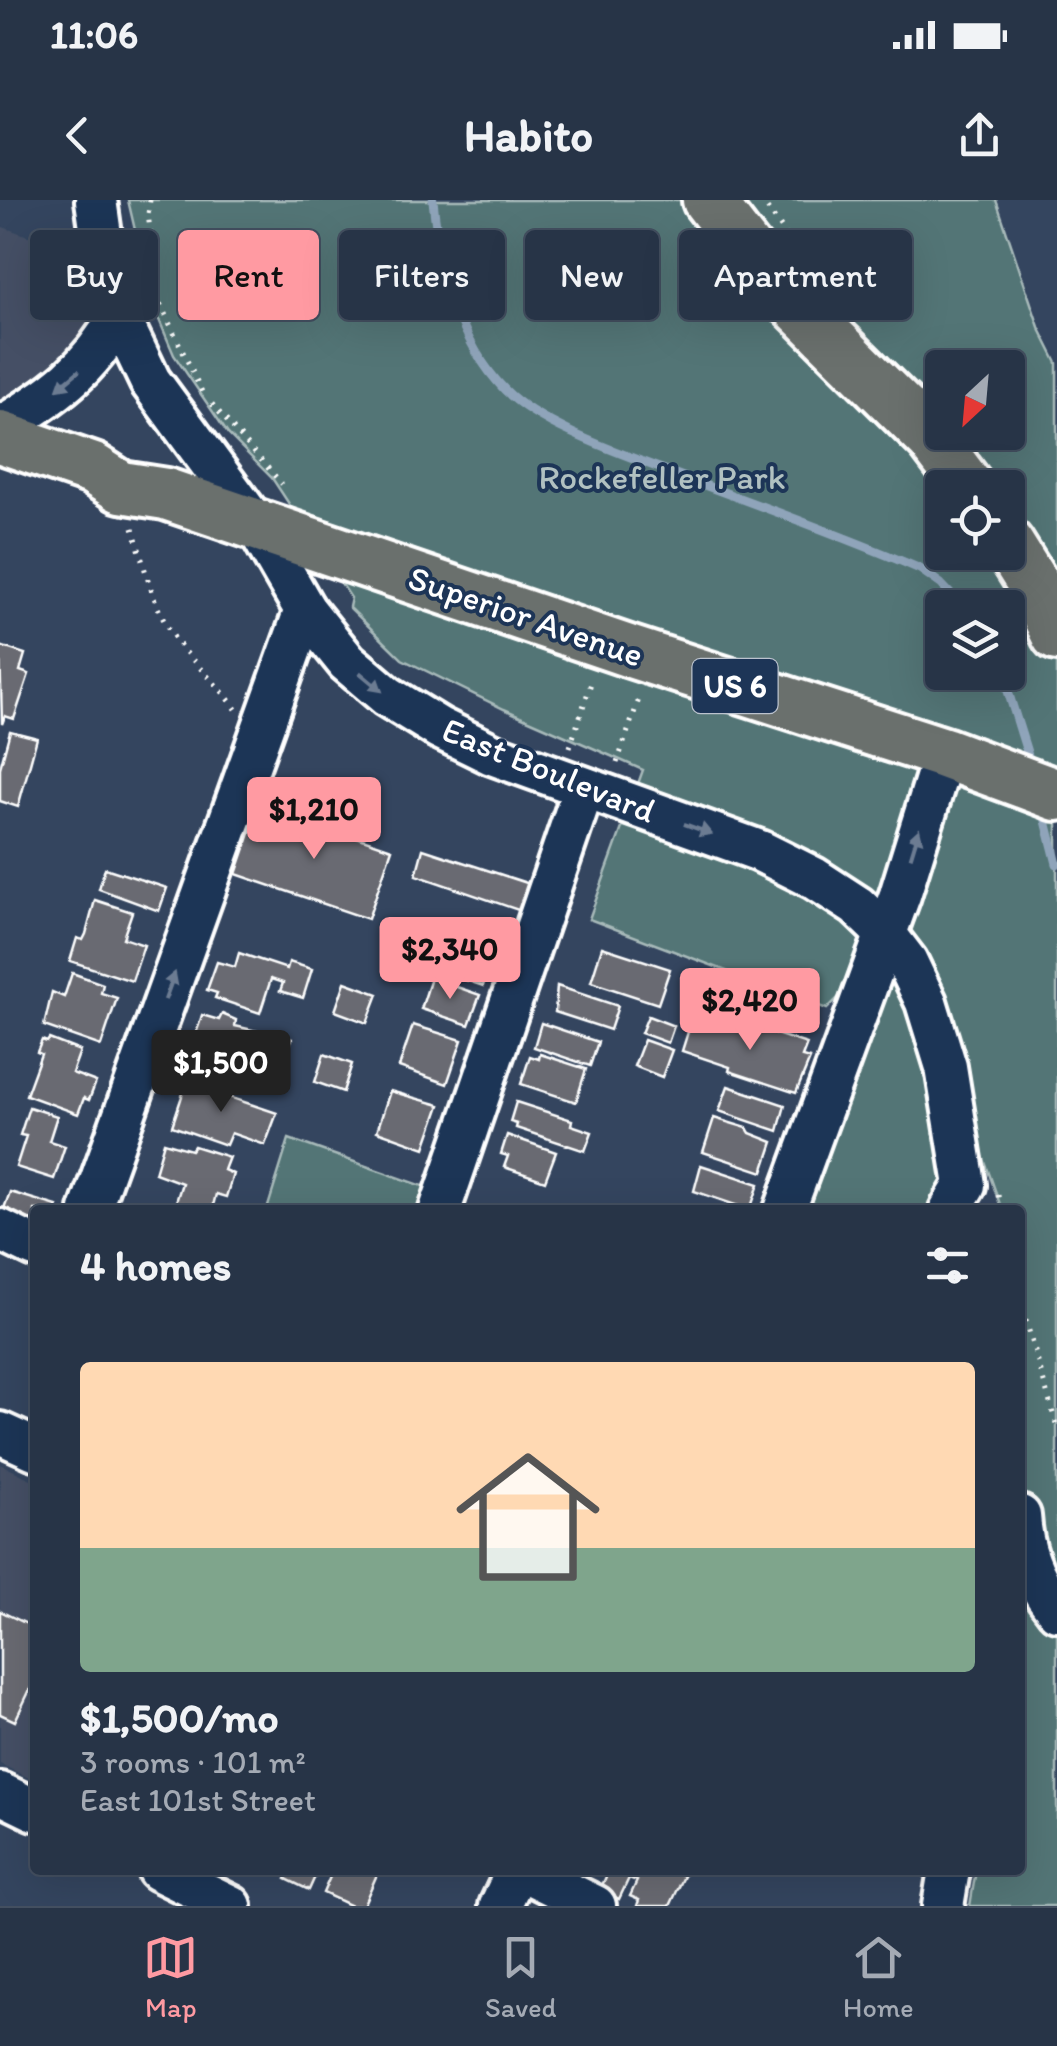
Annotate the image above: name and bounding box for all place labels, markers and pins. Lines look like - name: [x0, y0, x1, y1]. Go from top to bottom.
- pin: $1,210: [233, 777, 395, 862]
- pin: $2,340: [369, 917, 531, 1002]
- pin: $2,420: [669, 968, 831, 1053]
- pin: $1,500: [140, 1030, 302, 1115]

